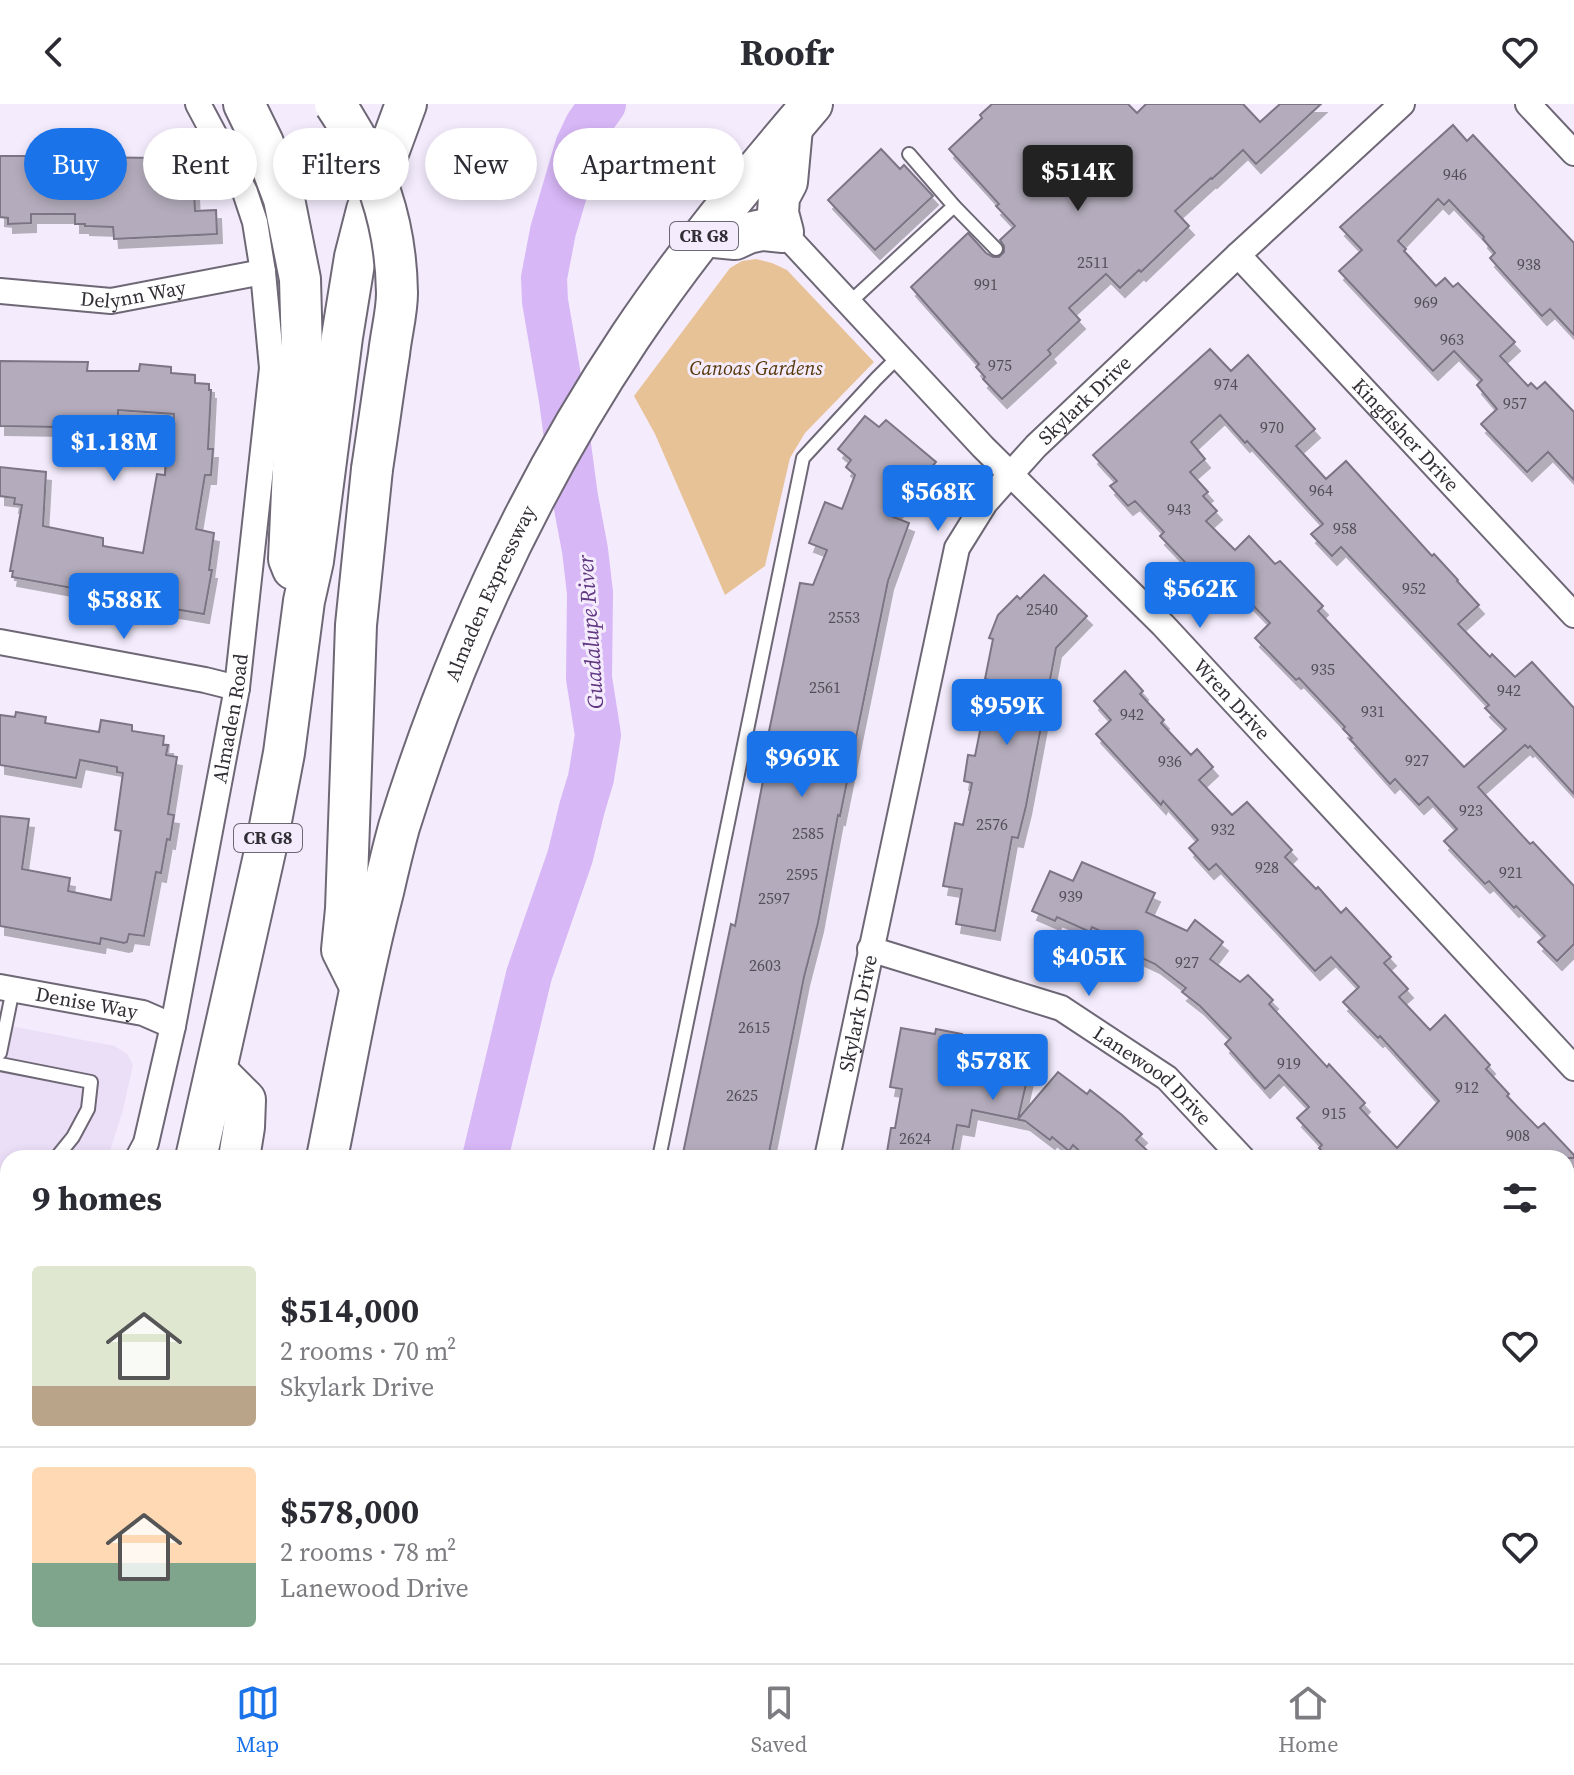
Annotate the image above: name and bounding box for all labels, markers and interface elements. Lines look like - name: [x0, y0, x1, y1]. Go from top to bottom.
- text: Roofr: [740, 28, 834, 77]
- icon: back: [32, 30, 76, 74]
- icon: heart: [1498, 30, 1542, 74]
- chip: Buy: [24, 128, 127, 200]
- chip: Rent: [143, 128, 257, 200]
- chip: Filters: [273, 128, 409, 200]
- chip: New: [425, 128, 537, 200]
- chip: Apartment: [553, 128, 744, 200]
- pin: $514K: [1022, 145, 1134, 213]
- text: $514K: [1041, 153, 1115, 189]
- house number: 946: [1443, 163, 1467, 185]
- road number: CR G8: [670, 222, 738, 250]
- house number: 2511: [1077, 251, 1109, 273]
- house number: 938: [1517, 253, 1541, 275]
- street label: Delynn Way: [79, 273, 189, 315]
- house number: 991: [974, 273, 998, 295]
- house number: 969: [1414, 291, 1438, 313]
- house number: 963: [1440, 328, 1464, 350]
- street label: Skylark Drive: [1032, 349, 1137, 451]
- park label: Canoas Gardens: [690, 354, 823, 382]
- house number: 975: [988, 354, 1012, 376]
- street label: Kingfisher Drive: [1346, 372, 1466, 498]
- house number: 974: [1214, 373, 1238, 395]
- house number: 957: [1503, 392, 1527, 414]
- pin: $1.18M: [49, 415, 179, 483]
- house number: 970: [1260, 416, 1284, 438]
- text: $1.18M: [70, 423, 158, 459]
- pin: $568K: [882, 465, 994, 533]
- text: $568K: [901, 473, 975, 509]
- house number: 964: [1309, 479, 1333, 501]
- house number: 943: [1167, 498, 1191, 520]
- street label: Almaden Expressway: [438, 500, 543, 685]
- house number: 958: [1333, 517, 1357, 539]
- water label: Guadalupe River: [570, 553, 610, 710]
- pin: $562K: [1144, 562, 1256, 630]
- text: $562K: [1163, 570, 1237, 606]
- pin: $588K: [68, 573, 180, 641]
- house number: 952: [1402, 577, 1426, 599]
- text: $588K: [87, 581, 161, 617]
- house number: 2540: [1026, 598, 1058, 620]
- house number: 2553: [828, 606, 860, 628]
- street label: Almaden Road: [205, 652, 255, 786]
- street label: Wren Drive: [1187, 652, 1277, 746]
- house number: 935: [1311, 658, 1335, 680]
- house number: 2561: [809, 676, 841, 698]
- pin: $959K: [951, 679, 1063, 747]
- house number: 942: [1497, 679, 1521, 701]
- text: $959K: [970, 687, 1044, 723]
- house number: 931: [1361, 700, 1385, 722]
- house number: 942: [1120, 703, 1144, 725]
- pin: $969K: [746, 731, 858, 799]
- text: $969K: [765, 739, 839, 775]
- house number: 927: [1405, 749, 1429, 771]
- house number: 936: [1158, 750, 1182, 772]
- house number: 923: [1459, 799, 1483, 821]
- house number: 2576: [976, 813, 1008, 835]
- house number: 932: [1211, 818, 1235, 840]
- house number: 2585: [792, 822, 824, 844]
- road number: CR G8: [234, 824, 302, 852]
- house number: 928: [1255, 856, 1279, 878]
- house number: 921: [1499, 861, 1523, 883]
- house number: 2595: [786, 863, 818, 885]
- house number: 939: [1059, 885, 1083, 907]
- house number: 2597: [758, 887, 790, 909]
- pin: $405K: [1033, 930, 1145, 998]
- text: $405K: [1052, 938, 1126, 974]
- house number: 927: [1175, 951, 1199, 973]
- street label: Skylark Drive: [832, 952, 884, 1074]
- house number: 2603: [749, 954, 781, 976]
- street label: Denise Way: [33, 980, 141, 1026]
- house number: 2615: [738, 1016, 770, 1038]
- street label: Lanewood Drive: [1088, 1019, 1218, 1131]
- pin: $578K: [937, 1034, 1049, 1102]
- text: $578K: [956, 1042, 1030, 1078]
- house number: 919: [1277, 1052, 1301, 1074]
- house number: 912: [1455, 1076, 1479, 1098]
- house number: 2625: [726, 1084, 758, 1106]
- house number: 915: [1322, 1102, 1346, 1124]
- house number: 908: [1506, 1124, 1530, 1146]
- house number: 2624: [899, 1127, 931, 1149]
- text: 9 homes: [32, 1175, 162, 1221]
- icon: filters: [1498, 1176, 1542, 1220]
- text: $514,000: [280, 1287, 419, 1333]
- icon: home: [96, 1298, 192, 1394]
- icon: heart: [1498, 1324, 1542, 1368]
- text: 2 rooms · 70 m²: [280, 1333, 456, 1369]
- text: Skylark Drive: [280, 1369, 434, 1405]
- text: $578,000: [280, 1488, 419, 1534]
- icon: home: [96, 1499, 192, 1595]
- icon: heart: [1498, 1525, 1542, 1569]
- text: 2 rooms · 78 m²: [280, 1534, 456, 1570]
- text: Lanewood Drive: [280, 1570, 469, 1606]
- tab: Map: [236, 1681, 280, 1759]
- tab: Saved: [751, 1681, 807, 1759]
- tab: Home: [1278, 1681, 1338, 1759]

